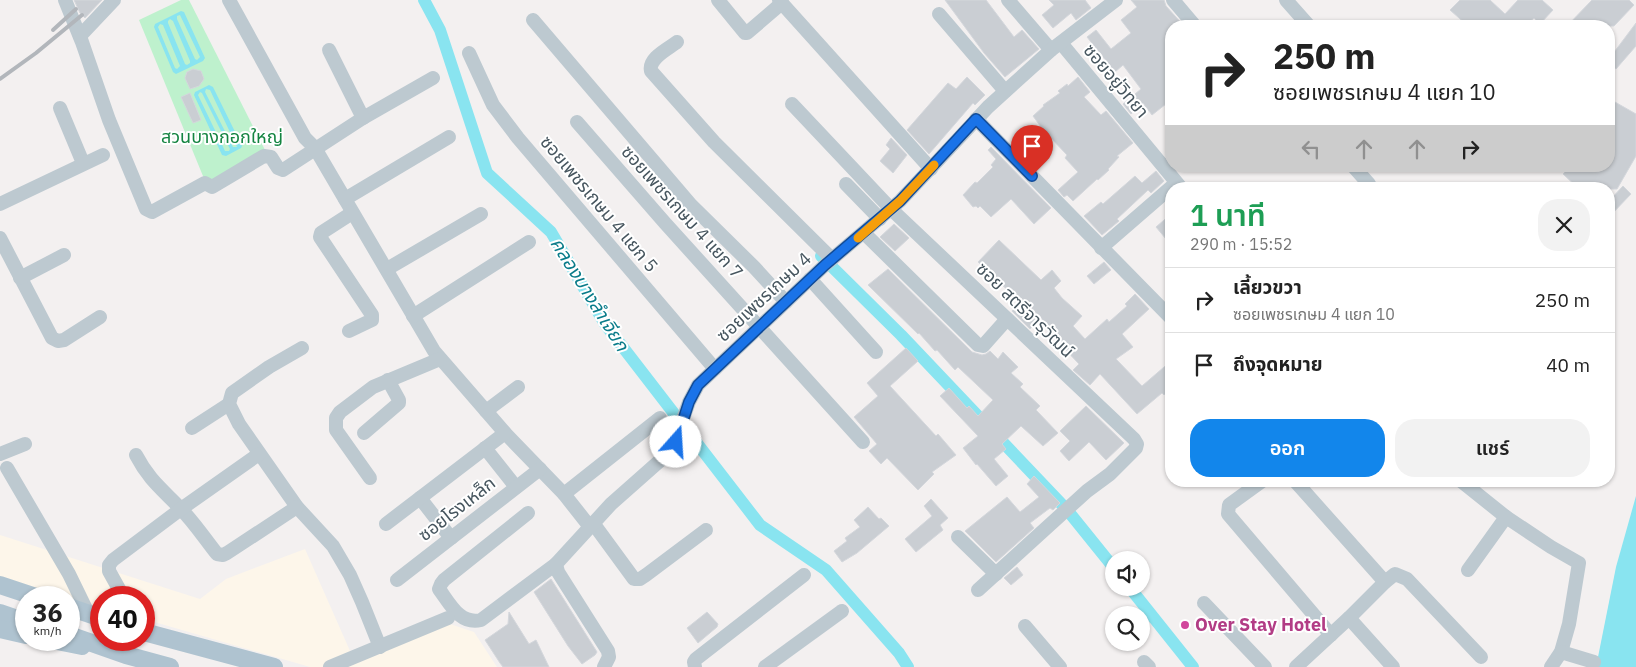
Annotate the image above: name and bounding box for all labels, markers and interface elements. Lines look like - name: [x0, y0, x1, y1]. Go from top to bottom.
- text: 250 m: [1273, 33, 1376, 79]
- street label: ซอยอยู่วิทยา: [1078, 39, 1154, 123]
- icon: right: [1190, 40, 1255, 105]
- text: ซอยเพชรเกษม 4 แยก 10: [1273, 77, 1496, 106]
- park label: สวนบางกอกใหญ่: [161, 125, 283, 148]
- pin: [1011, 125, 1053, 176]
- street label: ซอยเพชรเกษม 4 แยก 5: [535, 131, 663, 277]
- icon: arrive: [1018, 132, 1046, 160]
- icon: left: [1297, 135, 1325, 163]
- icon: ahead: [1350, 135, 1378, 163]
- icon: ahead: [1403, 135, 1431, 163]
- icon: right: [1456, 135, 1484, 163]
- street label: ซอยเพชรเกษม 4 แยก 7: [616, 140, 748, 283]
- text: 1 นาที: [1190, 195, 1266, 234]
- button: close: [1538, 199, 1590, 251]
- water label: คลองบางลำเจียก: [546, 233, 635, 356]
- text: 290 m · 15:52: [1190, 234, 1292, 254]
- street label: ซอยเพชรเกษม 4: [712, 247, 816, 346]
- street label: ซอย สตรีจารุวัฒน์: [971, 257, 1079, 362]
- text: เลี้ยวขวา: [1233, 275, 1302, 299]
- icon: right: [1190, 286, 1218, 314]
- text: 250 m: [1535, 288, 1590, 312]
- text: ซอยเพชรเกษม 4 แยก 10: [1233, 304, 1395, 324]
- icon: arrive: [1190, 351, 1218, 379]
- text: ถึงจุดหมาย: [1233, 352, 1323, 376]
- text: 40 m: [1546, 353, 1590, 377]
- position arrow: [649, 415, 701, 467]
- button: ออก: [1190, 419, 1385, 477]
- button: แชร์: [1395, 419, 1590, 477]
- street label: ซอยโรงเหล็ก: [413, 471, 500, 546]
- map controls: [1105, 551, 1150, 651]
- button: sound: [1105, 551, 1150, 596]
- speed limit sign: 40: [90, 586, 155, 651]
- text: 36: [32, 596, 63, 629]
- button: search: [1105, 606, 1150, 651]
- place label: Over Stay Hotel: [1195, 613, 1327, 636]
- marker: Over Stay Hotel: [1179, 619, 1191, 631]
- text: km/h: [33, 623, 62, 638]

